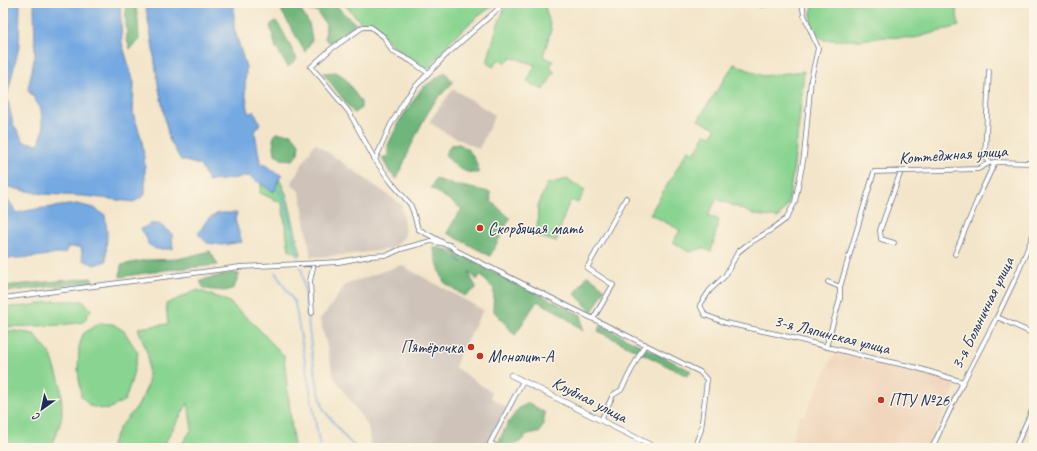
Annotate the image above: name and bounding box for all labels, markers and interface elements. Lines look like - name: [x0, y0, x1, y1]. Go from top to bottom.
- street label: Коттеджная улица: [898, 140, 1010, 169]
- place label: Скорбящая мать: [488, 218, 584, 239]
- marker: Скорбящая мать: [475, 223, 485, 233]
- street label: 3-я Больничная улица: [946, 253, 1019, 373]
- street label: 3-я Ляпинская улица: [772, 310, 893, 359]
- place label: Пятёрочка: [401, 337, 464, 358]
- marker: Пятёрочка: [466, 342, 476, 352]
- place label: Монолит-А: [488, 346, 555, 367]
- marker: Монолит-А: [475, 351, 485, 361]
- street label: Клубная улица: [549, 372, 633, 428]
- north arrow: [22, 389, 62, 429]
- place label: ПТУ №26: [889, 390, 951, 411]
- marker: ПТУ №26: [876, 395, 886, 405]
- text: С: [29, 409, 43, 425]

